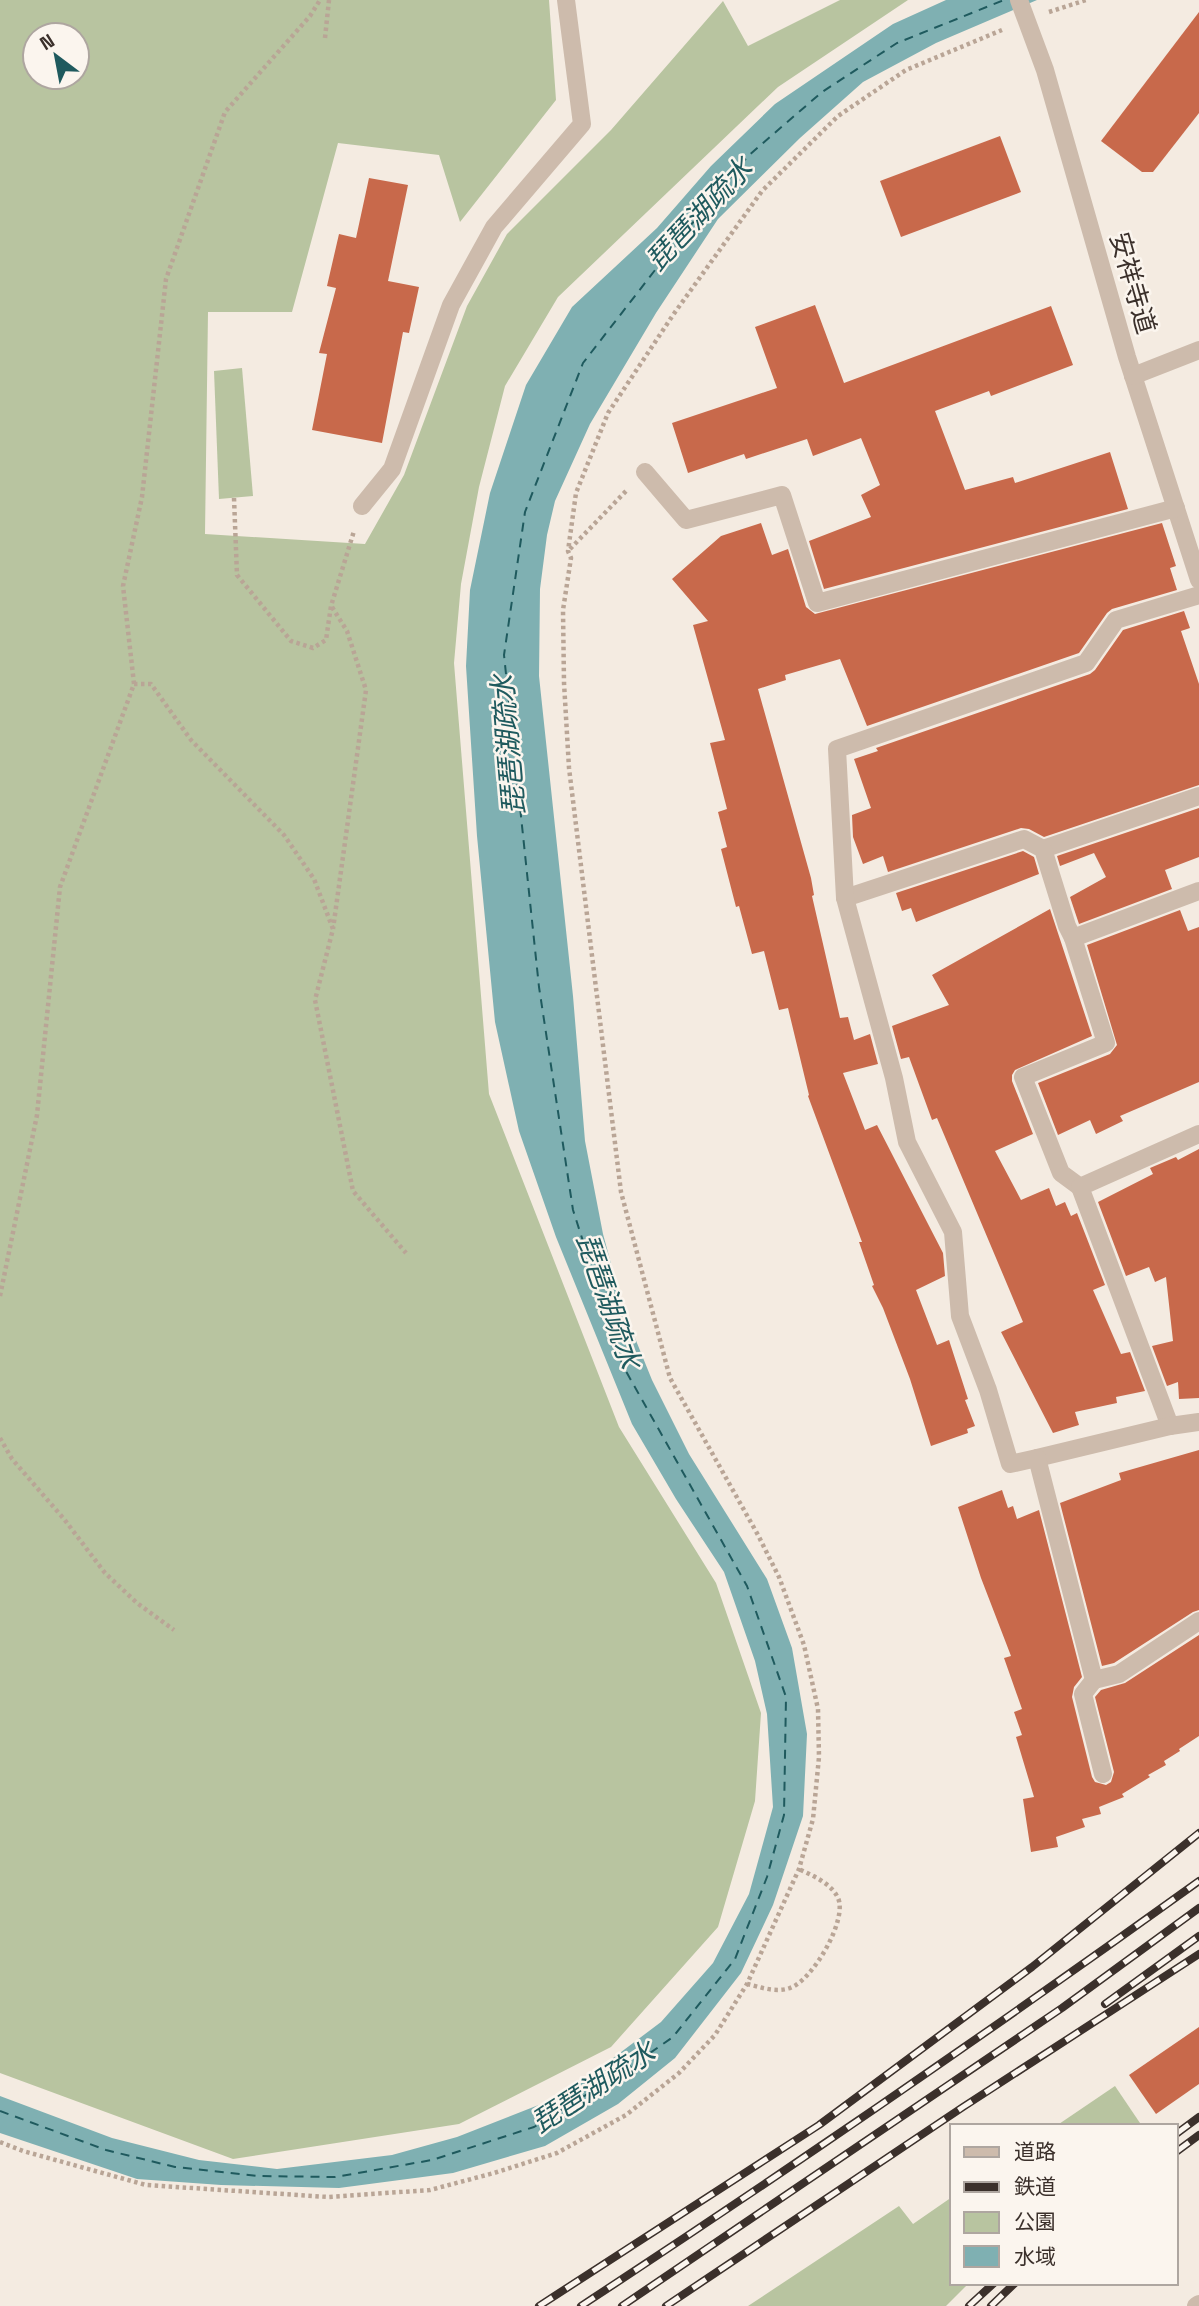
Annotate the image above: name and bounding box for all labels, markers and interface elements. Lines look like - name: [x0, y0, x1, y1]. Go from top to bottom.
- north arrow: [21, 21, 91, 91]
- text: N: [35, 28, 59, 56]
- water label: 琵琶湖疏水: [638, 148, 762, 277]
- street label: 安祥寺道: [1102, 228, 1164, 338]
- water label: 琵琶湖疏水: [484, 671, 532, 816]
- water label: 琵琶湖疏水: [569, 1229, 650, 1376]
- water label: 琵琶湖疏水: [524, 2032, 664, 2140]
- legend: [950, 2124, 1178, 2285]
- text: 道路: [1014, 2138, 1056, 2165]
- text: 鉄道: [1014, 2173, 1056, 2200]
- text: 公園: [1014, 2208, 1056, 2235]
- text: 水域: [1014, 2243, 1056, 2270]

